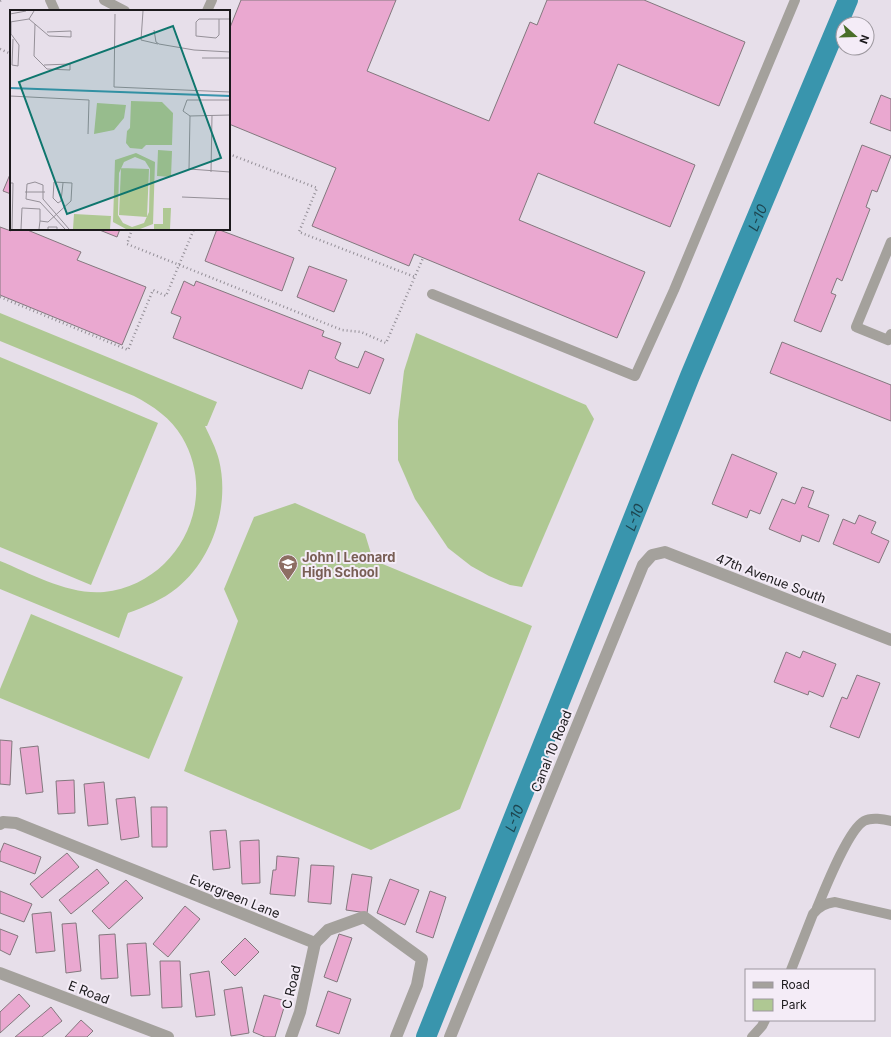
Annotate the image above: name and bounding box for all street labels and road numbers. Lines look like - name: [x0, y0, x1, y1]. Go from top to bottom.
- street label: 47th Avenue South: [714, 550, 828, 606]
- street label: Canal 10 Road: [527, 708, 575, 794]
- street label: Evergreen Lane: [187, 871, 283, 921]
- street label: C Road: [278, 964, 304, 1010]
- street label: E Road: [66, 977, 112, 1007]

